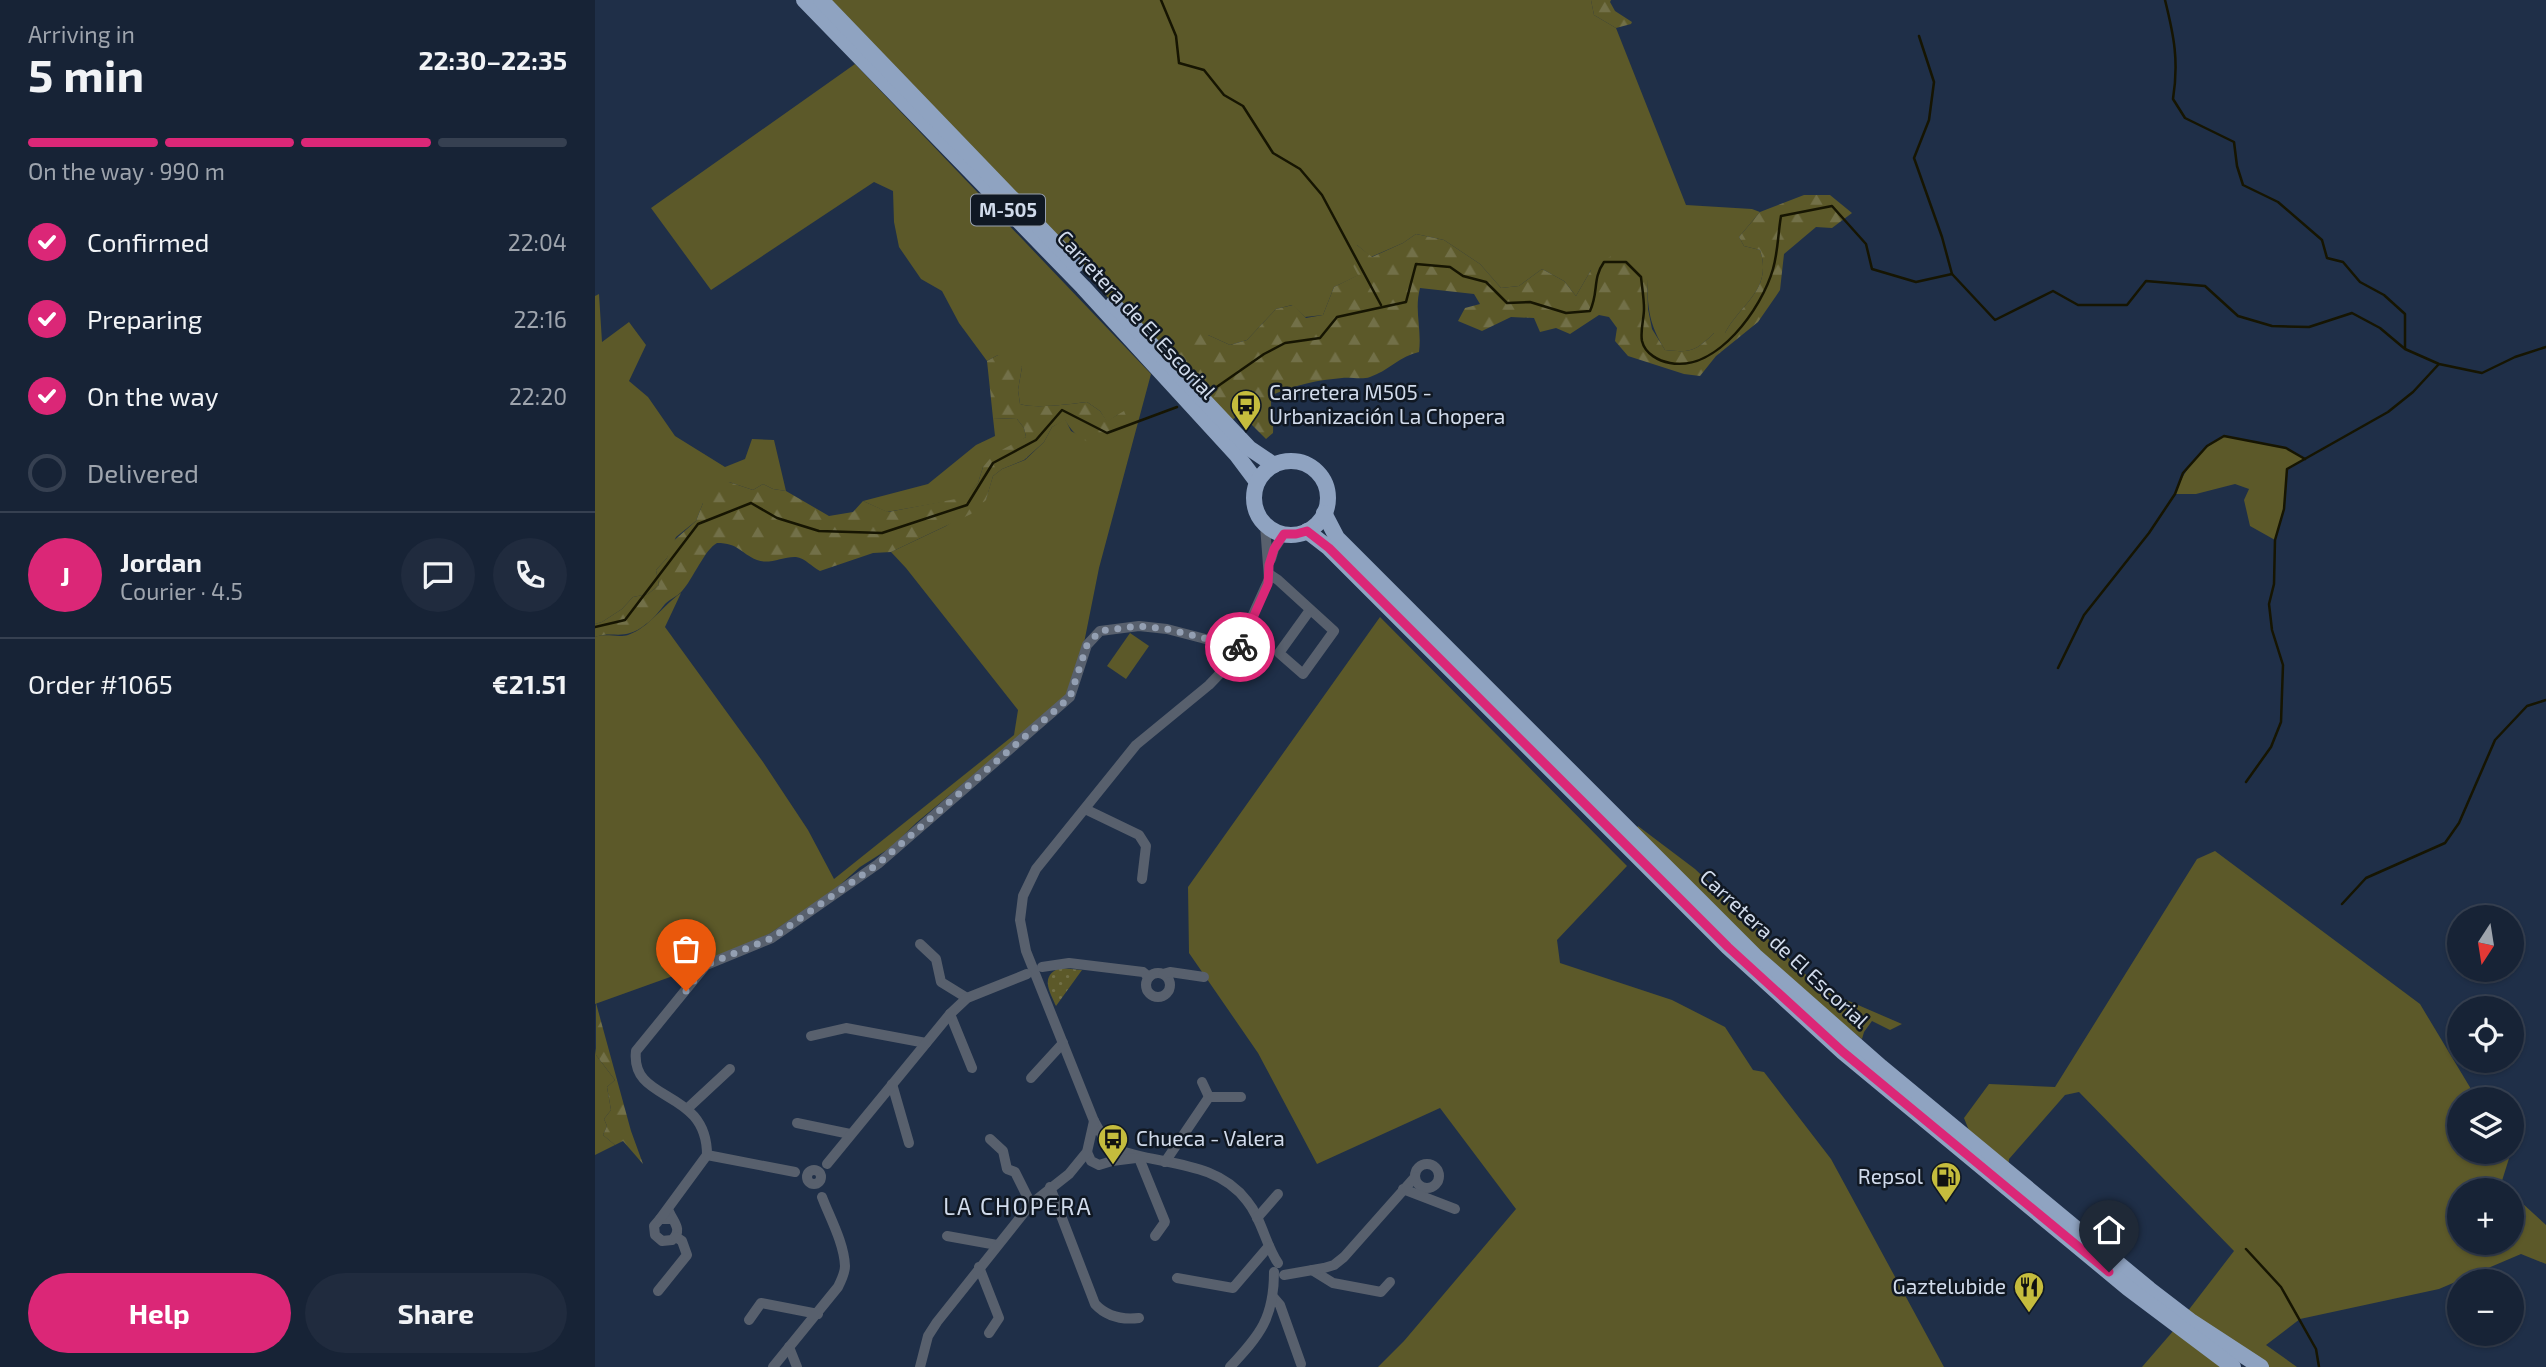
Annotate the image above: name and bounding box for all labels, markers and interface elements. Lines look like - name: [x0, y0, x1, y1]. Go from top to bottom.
- text: Arriving in: [28, 20, 135, 48]
- text: 22:30–22:35: [418, 44, 567, 75]
- text: 5 min: [28, 46, 144, 101]
- text: On the way · 990 m: [28, 157, 225, 185]
- road number: M-505: [971, 194, 1045, 226]
- icon: check: [28, 223, 66, 261]
- street label: Carretera de El Escorial: [1053, 225, 1222, 404]
- text: Confirmed: [87, 226, 210, 257]
- text: 22:04: [508, 228, 567, 256]
- icon: check: [28, 300, 66, 338]
- text: Preparing: [87, 303, 202, 334]
- text: 22:16: [513, 305, 567, 333]
- icon: check: [28, 377, 66, 415]
- place label: Carretera M505 - Urbanización La Chopera: [1269, 379, 1505, 428]
- text: On the way: [87, 380, 218, 411]
- text: 22:20: [509, 382, 567, 410]
- bus stop icon: Carretera M505 - Urbanización La Chopera: [1229, 388, 1263, 432]
- text: Delivered: [87, 457, 199, 488]
- button: chat: [401, 538, 475, 612]
- button: phone: [493, 538, 567, 612]
- text: Jordan: [120, 546, 202, 577]
- text: J: [60, 560, 70, 591]
- text: Courier · 4.5: [120, 577, 243, 605]
- courier: [1205, 612, 1275, 682]
- icon: bike: [1221, 628, 1259, 666]
- text: Order #1065: [28, 668, 173, 699]
- text: €21.51: [492, 668, 567, 699]
- street label: Carretera de El Escorial: [1696, 863, 1875, 1033]
- north arrow: [2447, 905, 2523, 982]
- map controls: [2447, 905, 2524, 1346]
- pin: [656, 919, 716, 991]
- icon: bag: [667, 930, 705, 968]
- button: locate: [2447, 996, 2524, 1073]
- button: layers: [2447, 1087, 2524, 1164]
- bus stop icon: Chueca - Valera: [1096, 1122, 1130, 1166]
- place label: Chueca - Valera: [1136, 1125, 1285, 1150]
- fuel station icon: Repsol: [1929, 1160, 1963, 1204]
- place label: Repsol: [1858, 1163, 1924, 1188]
- button: +: [2447, 1178, 2524, 1255]
- district label: LA CHOPERA: [943, 1192, 1093, 1220]
- pin: [2079, 1200, 2139, 1272]
- icon: home: [2090, 1211, 2128, 1249]
- button: −: [2447, 1269, 2524, 1346]
- restaurant icon: Gaztelubide: [2012, 1270, 2046, 1314]
- button: Help: [28, 1273, 291, 1353]
- button: Share: [305, 1273, 567, 1353]
- place label: Gaztelubide: [1893, 1273, 2006, 1298]

